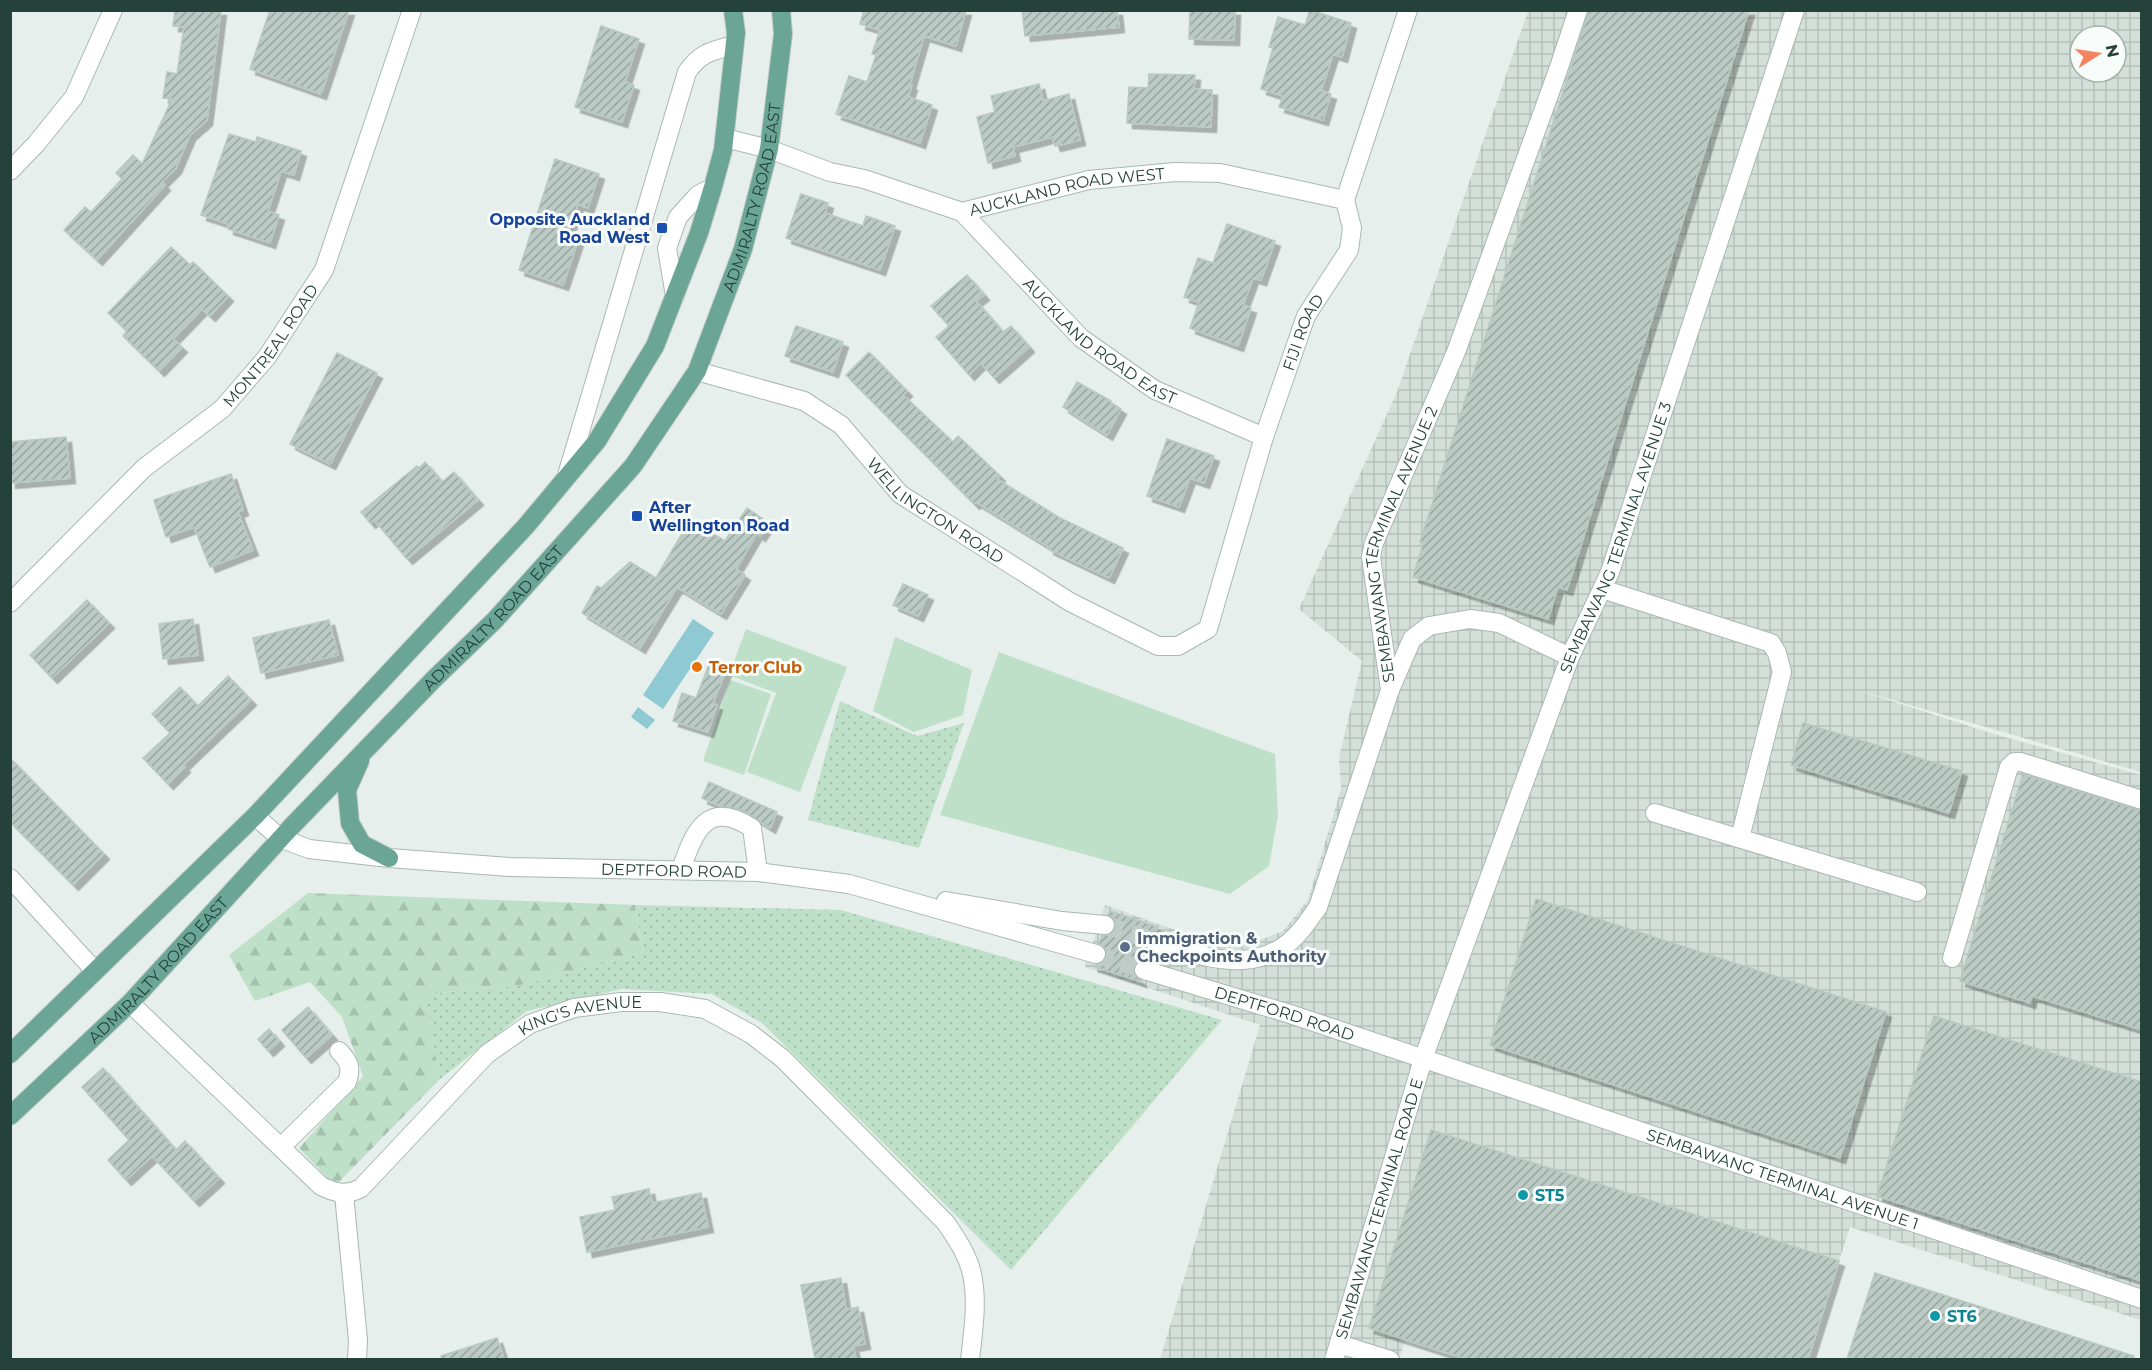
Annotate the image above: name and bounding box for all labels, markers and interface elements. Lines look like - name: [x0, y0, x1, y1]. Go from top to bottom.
- north arrow: [2068, 24, 2128, 84]
- text: N: [2102, 43, 2123, 59]
- street label: ADMIRALTY ROAD EAST: [718, 101, 784, 294]
- street label: AUCKLAND ROAD WEST: [967, 163, 1166, 219]
- place label: Opposite Auckland Road West: [489, 210, 650, 247]
- marker: Opposite Auckland Road West: [655, 221, 669, 235]
- street label: AUCKLAND ROAD EAST: [1019, 274, 1180, 408]
- street label: MONTREAL ROAD: [219, 281, 322, 411]
- street label: FIJI ROAD: [1278, 290, 1327, 373]
- street label: SEMBAWANG TERMINAL AVENUE 3: [1555, 399, 1675, 676]
- street label: SEMBAWANG TERMINAL AVENUE 2: [1362, 403, 1441, 684]
- street label: WELLINGTON ROAD: [863, 453, 1007, 567]
- place label: After Wellington Road: [648, 498, 789, 535]
- marker: After Wellington Road: [630, 509, 644, 523]
- street label: ADMIRALTY ROAD EAST: [419, 541, 567, 694]
- place label: Terror Club: [709, 658, 802, 677]
- marker: Terror Club: [690, 660, 704, 674]
- street label: DEPTFORD ROAD: [601, 859, 747, 881]
- street label: ADMIRALTY ROAD EAST: [84, 892, 232, 1047]
- place label: Immigration & Checkpoints Authority: [1137, 929, 1327, 966]
- marker: Immigration & Checkpoints Authority: [1118, 940, 1132, 954]
- street label: DEPTFORD ROAD: [1212, 982, 1357, 1044]
- street label: KING'S AVENUE: [514, 993, 642, 1039]
- street label: SEMBAWANG TERMINAL ROAD E: [1331, 1076, 1426, 1341]
- street label: SEMBAWANG TERMINAL AVENUE 1: [1644, 1124, 1921, 1233]
- place label: ST5: [1535, 1186, 1565, 1205]
- marker: ST5: [1516, 1188, 1530, 1202]
- place label: ST6: [1947, 1307, 1977, 1326]
- marker: ST6: [1928, 1309, 1942, 1323]

